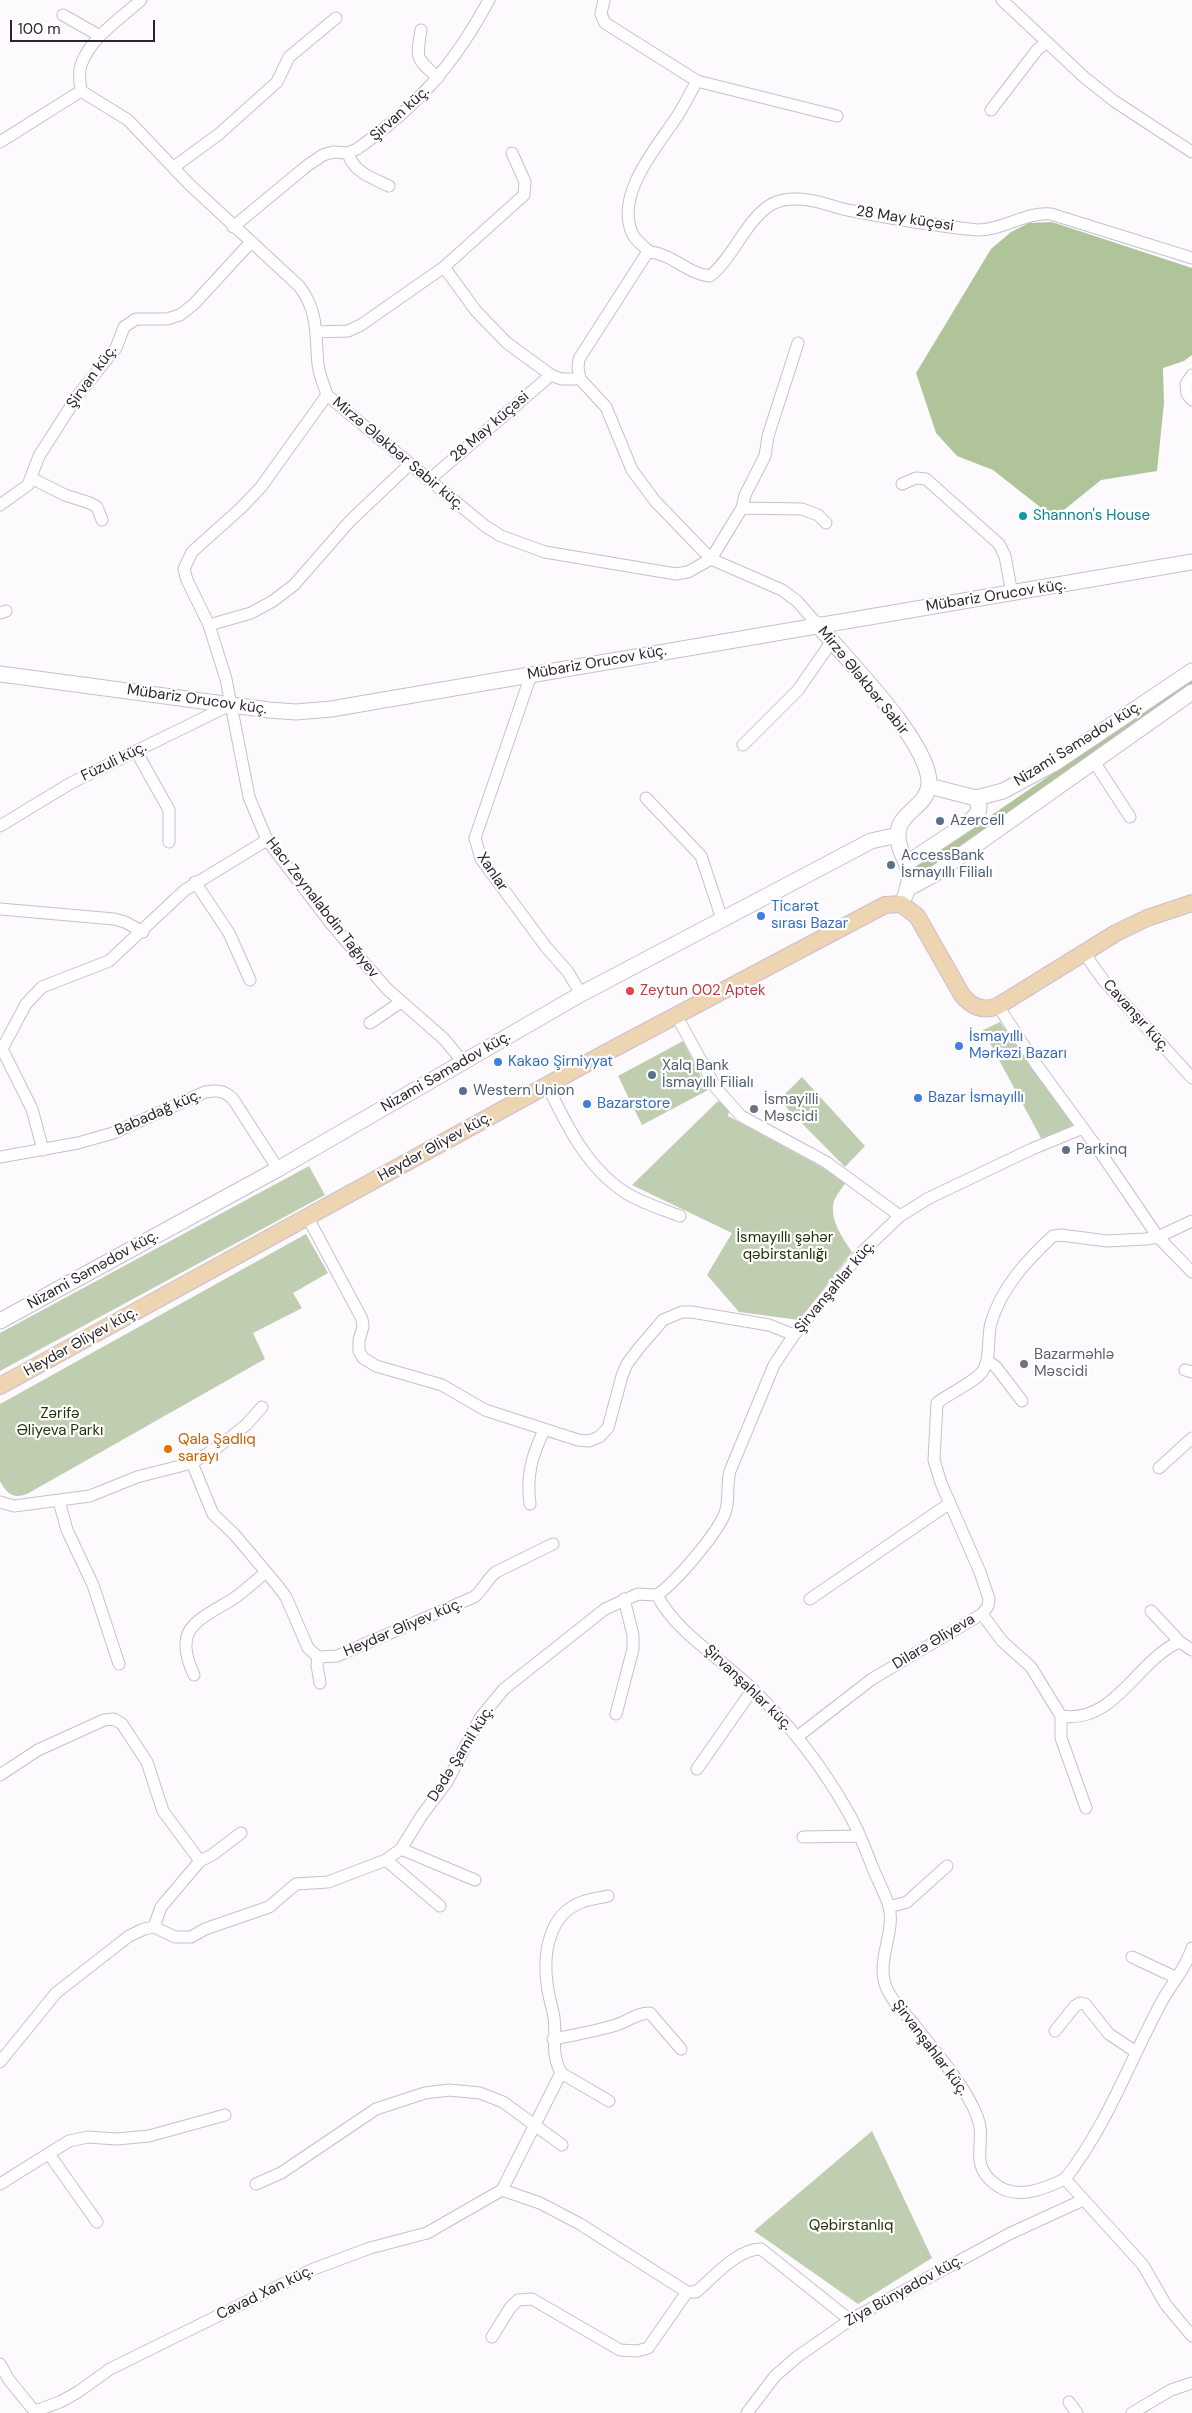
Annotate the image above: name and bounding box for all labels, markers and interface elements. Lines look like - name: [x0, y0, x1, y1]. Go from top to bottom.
- scale bar: [12, 10, 158, 42]
- text: 100 m: [18, 19, 61, 39]
- street label: Şirvan küç.: [367, 83, 433, 145]
- street label: 28 May küçəsi: [855, 202, 955, 236]
- street label: Şirvan küç.: [63, 342, 121, 412]
- street label: 28 May küçəsi: [447, 388, 533, 466]
- street label: Mirzə Ələkbər Sabir küç.: [329, 394, 467, 514]
- place label: Shannon's House: [1033, 507, 1150, 525]
- marker: Shannon's House: [1017, 510, 1029, 522]
- street label: Mübariz Orucov küç.: [925, 576, 1067, 616]
- street label: Mirzə Ələkbər Sabir: [814, 623, 912, 739]
- street label: Mübariz Orucov küç.: [526, 642, 668, 684]
- street label: Mübariz Orucov küç.: [126, 681, 268, 719]
- street label: Nizami Səmədov küç.: [1011, 698, 1145, 790]
- street label: Füzuli küç.: [78, 738, 150, 786]
- place label: Azercell: [950, 812, 1004, 830]
- marker: Azercell: [934, 815, 946, 827]
- street label: Hacı Zeynalabdin Tağıyev: [262, 834, 382, 982]
- place label: AccessBank İsmayıllı Filialı: [901, 847, 992, 882]
- street label: Xanlar: [473, 849, 511, 895]
- marker: AccessBank İsmayıllı Filialı: [885, 859, 897, 871]
- place label: Ticarət sırası Bazar: [771, 898, 848, 933]
- marker: Ticarət sırası Bazar: [755, 910, 767, 922]
- street label: Cavanşır küç.: [1099, 976, 1173, 1056]
- place label: Zeytun 002 Aptek: [640, 982, 766, 1000]
- marker: Zeytun 002 Aptek: [624, 985, 636, 997]
- street label: Nizami Səmədov küç.: [378, 1028, 514, 1116]
- place label: İsmayıllı Mərkəzi Bazarı: [969, 1028, 1067, 1063]
- marker: İsmayıllı Mərkəzi Bazarı: [953, 1040, 965, 1052]
- place label: Kakao Şirniyyat: [508, 1053, 613, 1071]
- marker: Kakao Şirniyyat: [492, 1056, 504, 1068]
- place label: Xalq Bank İsmayıllı Filialı: [662, 1057, 753, 1092]
- marker: Xalq Bank İsmayıllı Filialı: [646, 1069, 658, 1081]
- place label: Western Union: [473, 1082, 574, 1100]
- marker: Western Union: [457, 1085, 469, 1097]
- street label: Babadağ küç.: [112, 1086, 204, 1140]
- place label: Bazar İsmayıllı: [928, 1089, 1024, 1107]
- place label: İsmayilli Məscidi: [764, 1091, 819, 1126]
- marker: Bazar İsmayıllı: [912, 1092, 924, 1104]
- place label: Bazarstore: [597, 1095, 670, 1113]
- marker: Bazarstore: [581, 1098, 593, 1110]
- marker: İsmayilli Məscidi: [748, 1103, 760, 1115]
- street label: Heydər Əliyev küç.: [375, 1108, 495, 1186]
- place label: Parkinq: [1076, 1141, 1127, 1159]
- marker: Parkinq: [1060, 1144, 1072, 1156]
- street label: Nizami Səmədov küç.: [25, 1227, 161, 1313]
- park label: İsmayıllı şəhər qəbirstanlığı: [737, 1229, 833, 1264]
- street label: Şirvanşahlar küç.: [791, 1237, 879, 1337]
- street label: Heydər Əliyev küç.: [21, 1303, 141, 1381]
- place label: Bazarməhlə Məscidi: [1034, 1346, 1114, 1381]
- marker: Bazarməhlə Məscidi: [1018, 1358, 1030, 1370]
- park label: Zərifə Əliyeva Parkı: [17, 1405, 103, 1440]
- place label: Qala Şadlıq sarayı: [178, 1431, 256, 1466]
- marker: Qala Şadlıq sarayı: [162, 1443, 174, 1455]
- street label: Heydər Əliyev küç.: [341, 1595, 465, 1661]
- street label: Dilarə Əliyeva: [890, 1610, 978, 1674]
- street label: Şirvanşahlar küç.: [700, 1642, 796, 1734]
- street label: Dədə Şamil küç.: [424, 1703, 498, 1805]
- street label: Şirvanşahlar küç.: [888, 1997, 972, 2099]
- park label: Qəbirstanlıq: [809, 2217, 893, 2235]
- street label: Ziya Bünyadov küç.: [842, 2251, 966, 2331]
- street label: Cavad Xan küç.: [214, 2262, 316, 2324]

